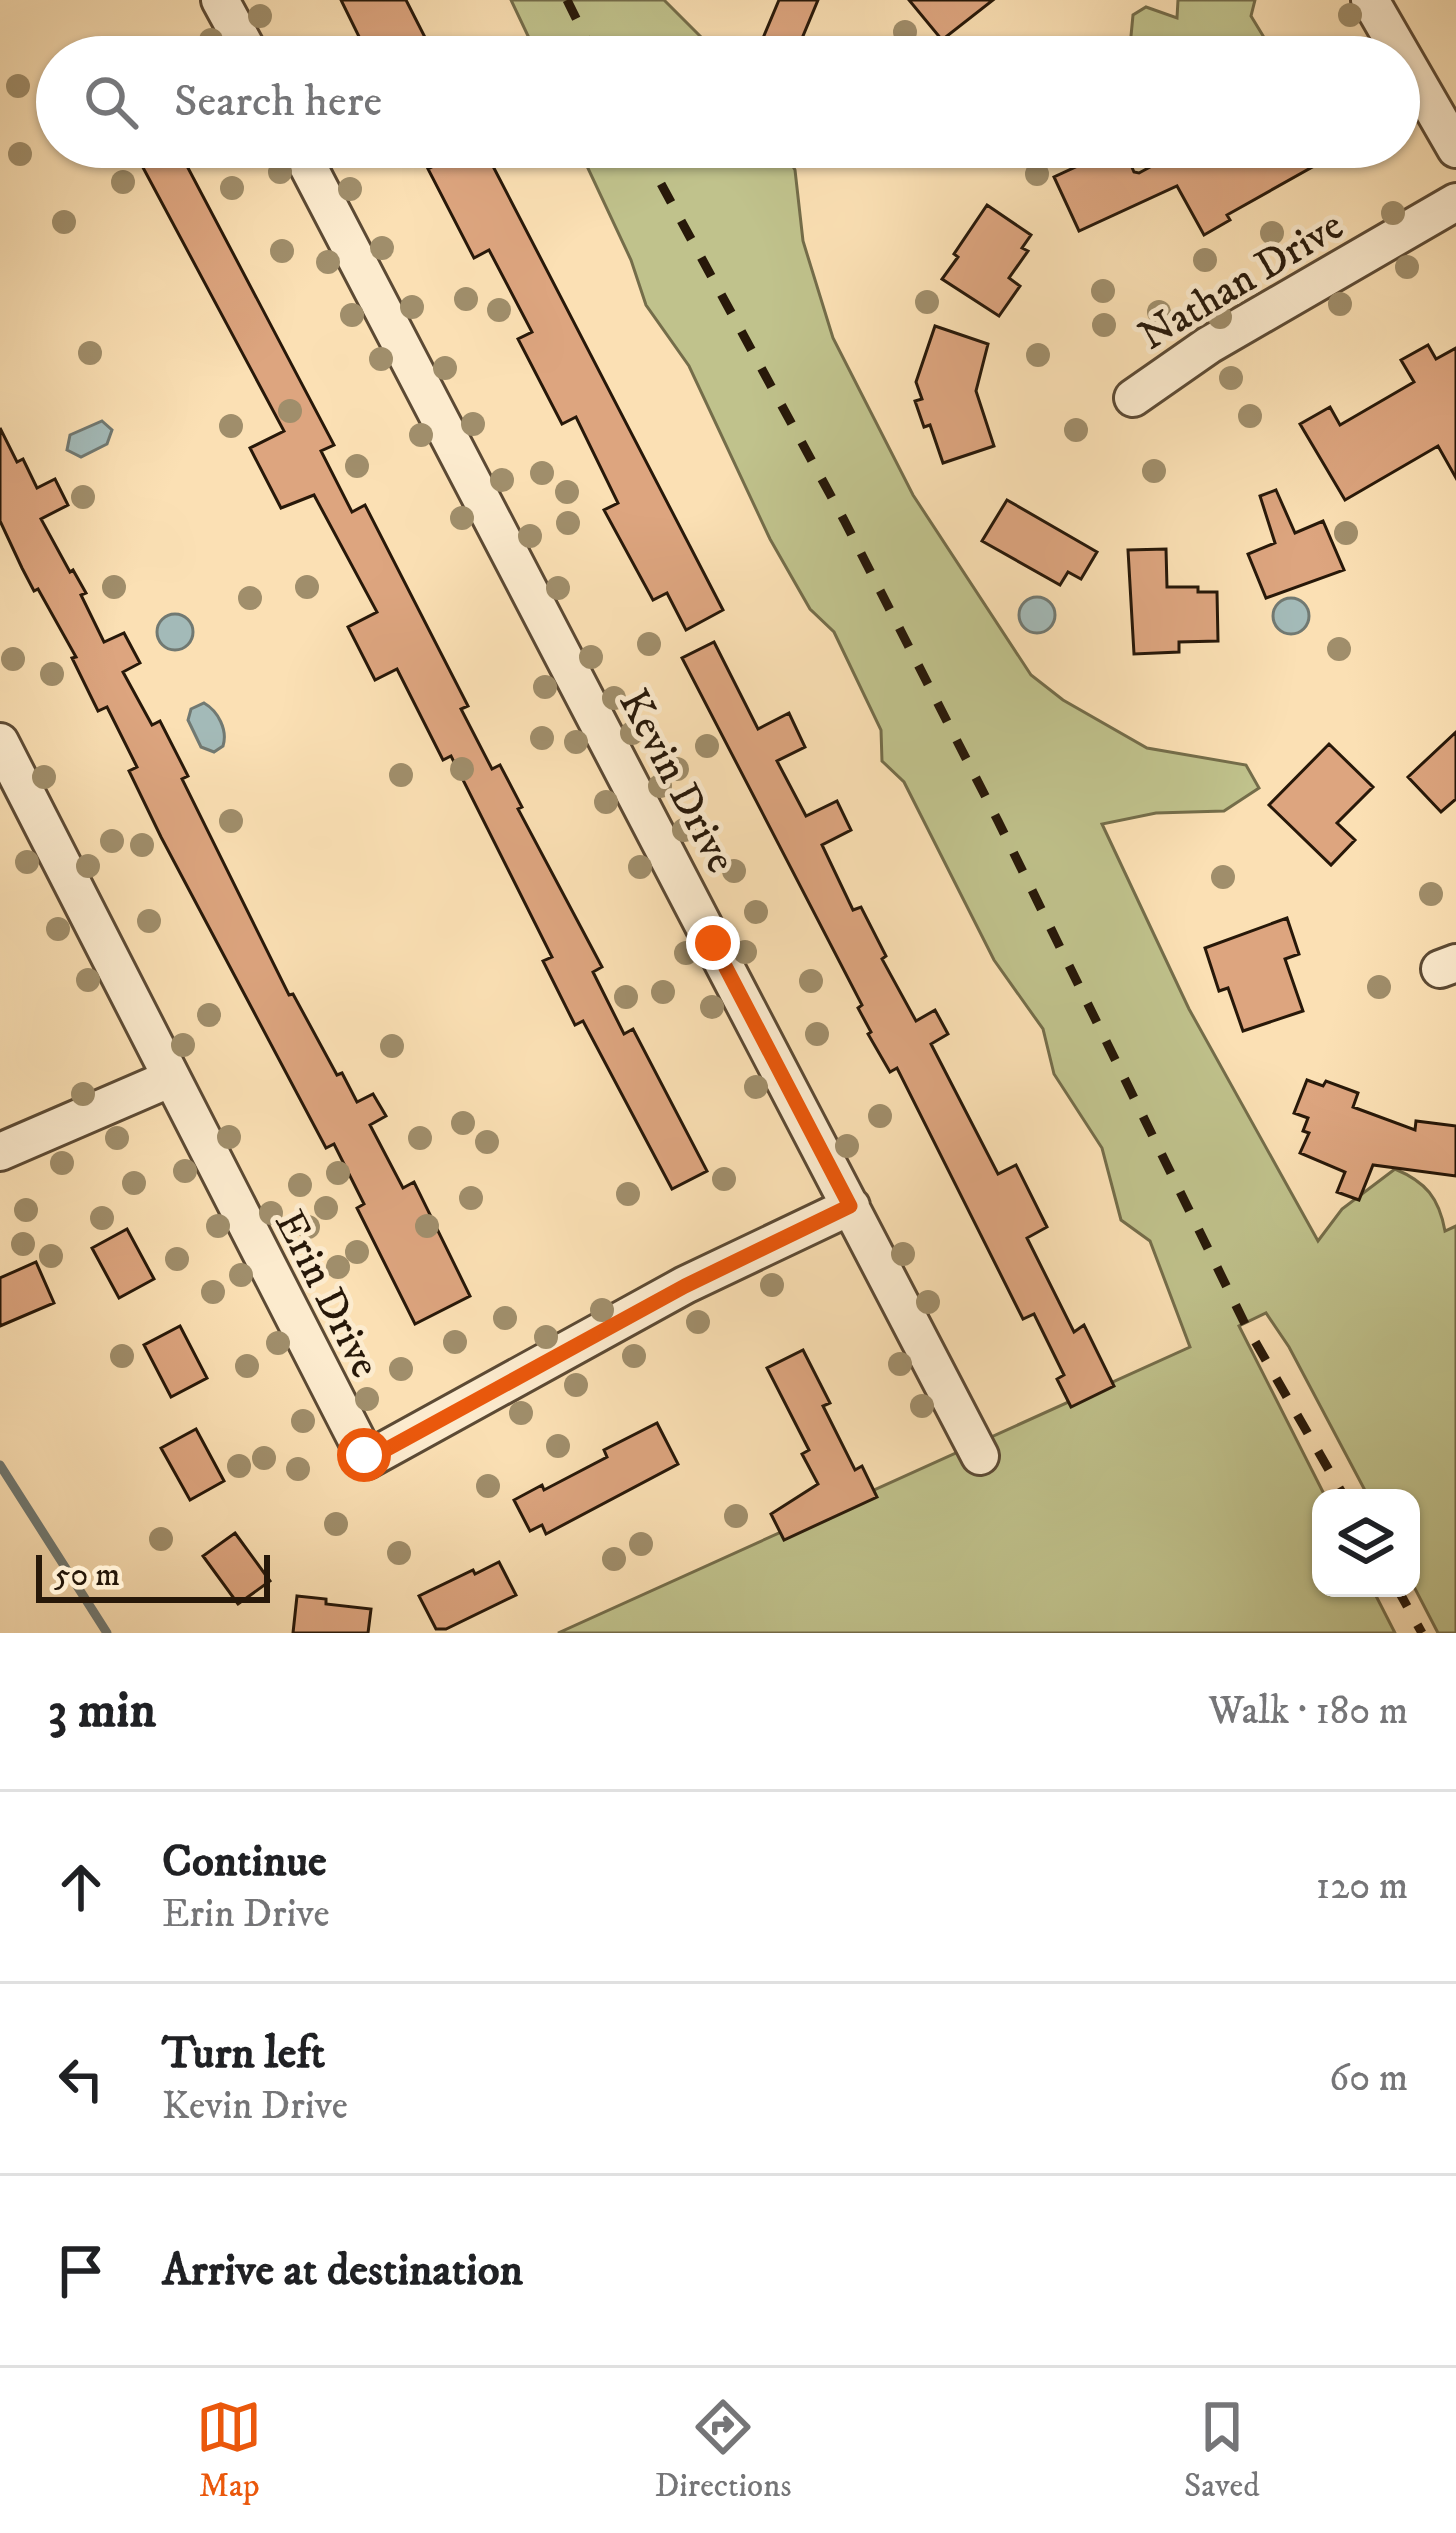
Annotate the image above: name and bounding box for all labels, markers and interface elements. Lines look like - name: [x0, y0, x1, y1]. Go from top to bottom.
- search box: [36, 36, 1420, 168]
- icon: search: [78, 69, 144, 135]
- text: Search here: [174, 74, 382, 130]
- street label: Nathan Drive: [1130, 200, 1353, 363]
- street label: Kevin Drive: [606, 681, 746, 882]
- route end: [686, 916, 740, 970]
- street label: Erin Drive: [262, 1202, 391, 1387]
- route start: [337, 1428, 391, 1482]
- map controls: [1312, 1489, 1420, 1597]
- button: layers: [1312, 1489, 1420, 1597]
- scale bar: [36, 1549, 270, 1602]
- text: 50 m: [54, 1555, 120, 1596]
- text: 3 min: [48, 1679, 156, 1743]
- text: Walk · 180 m: [1208, 1687, 1408, 1736]
- text: Continue: [162, 1834, 327, 1890]
- icon: ahead: [48, 1854, 114, 1920]
- text: 120 m: [1316, 1862, 1408, 1911]
- text: Erin Drive: [162, 1890, 330, 1939]
- text: Turn left: [162, 2026, 325, 2082]
- icon: left: [48, 2046, 114, 2112]
- text: 60 m: [1329, 2054, 1408, 2103]
- text: Kevin Drive: [162, 2082, 348, 2131]
- icon: arrive: [48, 2238, 114, 2304]
- text: Arrive at destination: [162, 2243, 523, 2299]
- tab: Map: [196, 2394, 262, 2507]
- tab: Directions: [655, 2394, 791, 2507]
- tab: Saved: [1184, 2394, 1260, 2507]

